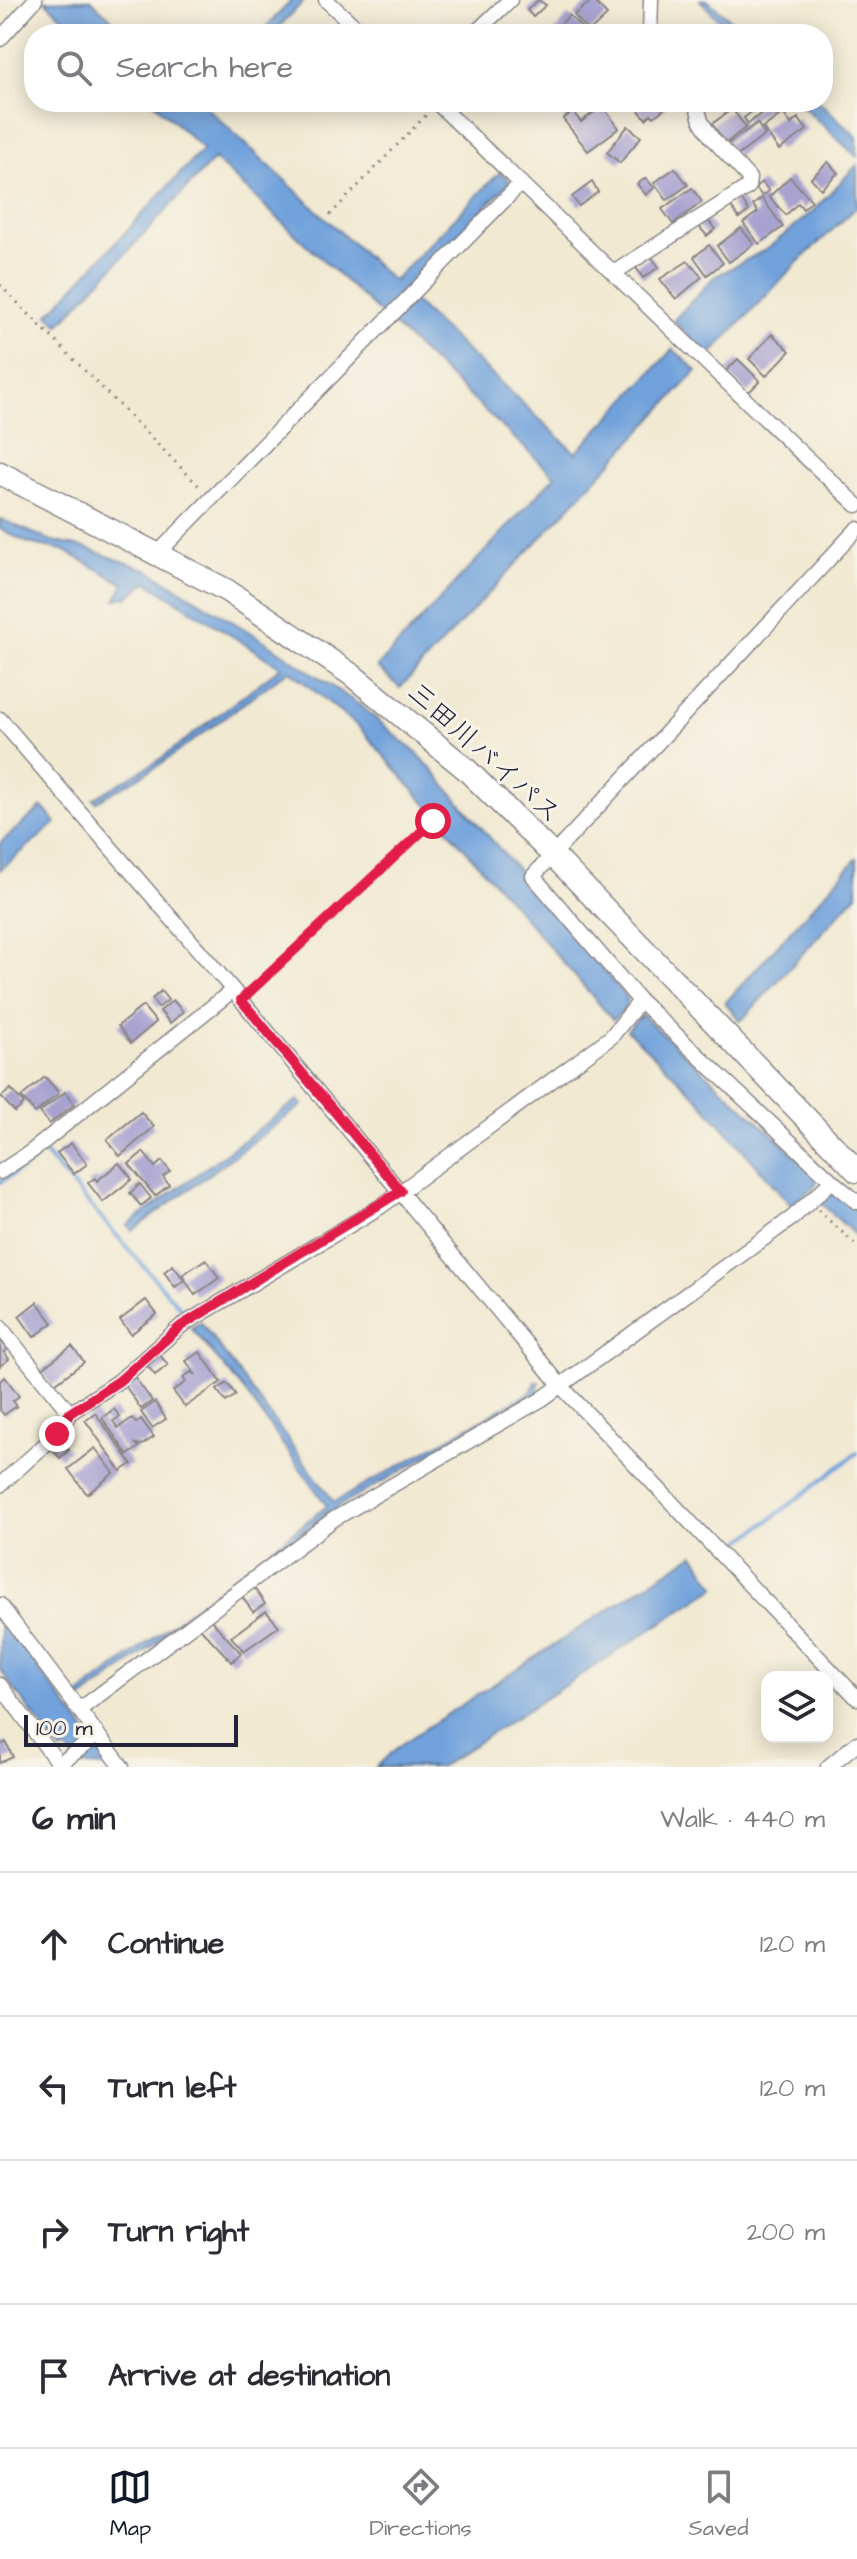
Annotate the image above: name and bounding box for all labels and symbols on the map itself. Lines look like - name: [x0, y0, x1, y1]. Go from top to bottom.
- street label: 三田川バイパス: [398, 673, 570, 833]
- route start: [415, 803, 451, 839]
- route end: [39, 1416, 75, 1452]
- scale bar: [24, 1711, 238, 1747]

